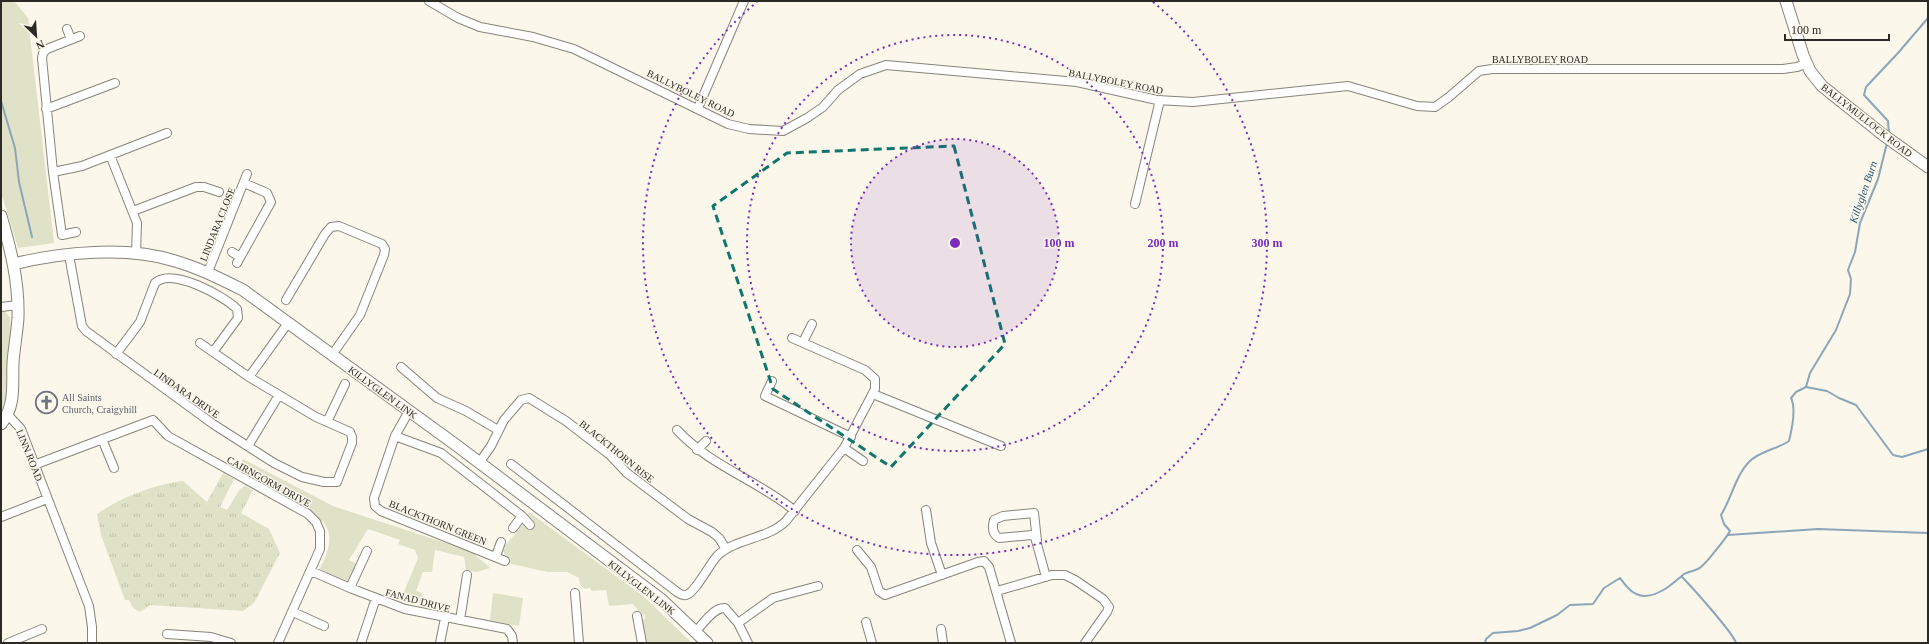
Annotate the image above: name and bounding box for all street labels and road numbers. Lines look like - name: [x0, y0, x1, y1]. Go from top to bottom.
- street label: BALLYBOLEY ROAD: [1492, 54, 1588, 65]
- street label: BALLYBOLEY ROAD: [645, 67, 736, 119]
- street label: BALLYBOLEY ROAD: [1068, 67, 1164, 96]
- street label: BALLYMULLOCK ROAD: [1819, 81, 1914, 159]
- street label: LINDARA CLOSE: [198, 186, 237, 263]
- street label: KILLYGLEN LINK: [346, 364, 420, 421]
- street label: LINDARA DRIVE: [152, 367, 222, 420]
- street label: BLACKTHORN RISE: [577, 418, 656, 485]
- street label: LINN ROAD: [14, 428, 45, 483]
- street label: CAIRNGORM DRIVE: [225, 454, 313, 509]
- street label: BLACKTHORN GREEN: [387, 498, 488, 547]
- street label: KILLYGLEN LINK: [606, 558, 678, 617]
- street label: FANAD DRIVE: [384, 587, 452, 614]

